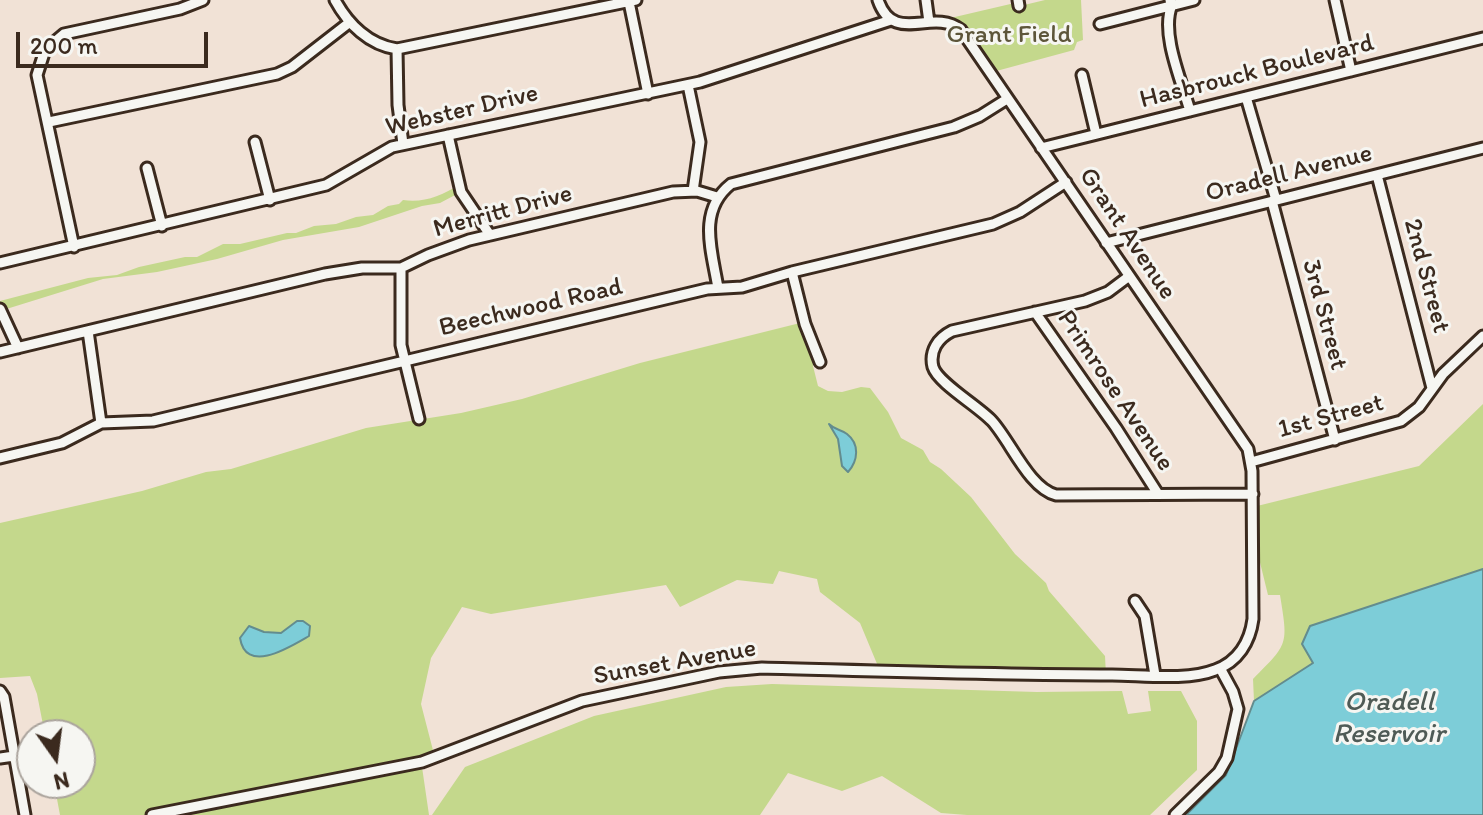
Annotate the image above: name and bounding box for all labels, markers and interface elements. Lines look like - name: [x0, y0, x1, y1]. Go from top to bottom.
- scale bar: [20, 16, 212, 66]
- park label: Grant Field: [947, 19, 1071, 51]
- street label: Hasbrouck Boulevard: [1137, 28, 1377, 116]
- text: 200 m: [30, 31, 98, 60]
- street label: Webster Drive: [383, 78, 541, 144]
- street label: Oradell Avenue: [1202, 138, 1376, 210]
- street label: Grant Avenue: [1071, 162, 1183, 306]
- street label: Merritt Drive: [430, 178, 576, 246]
- street label: 2nd Street: [1396, 216, 1456, 336]
- street label: 3rd Street: [1294, 256, 1354, 374]
- street label: Beechwood Road: [436, 272, 626, 344]
- street label: Primrose Avenue: [1050, 305, 1180, 477]
- street label: 1st Street: [1275, 388, 1387, 446]
- street label: Sunset Avenue: [591, 633, 759, 693]
- water label: Oradell Reservoir: [1333, 686, 1445, 752]
- north arrow: [16, 719, 96, 799]
- text: N: [51, 766, 72, 796]

